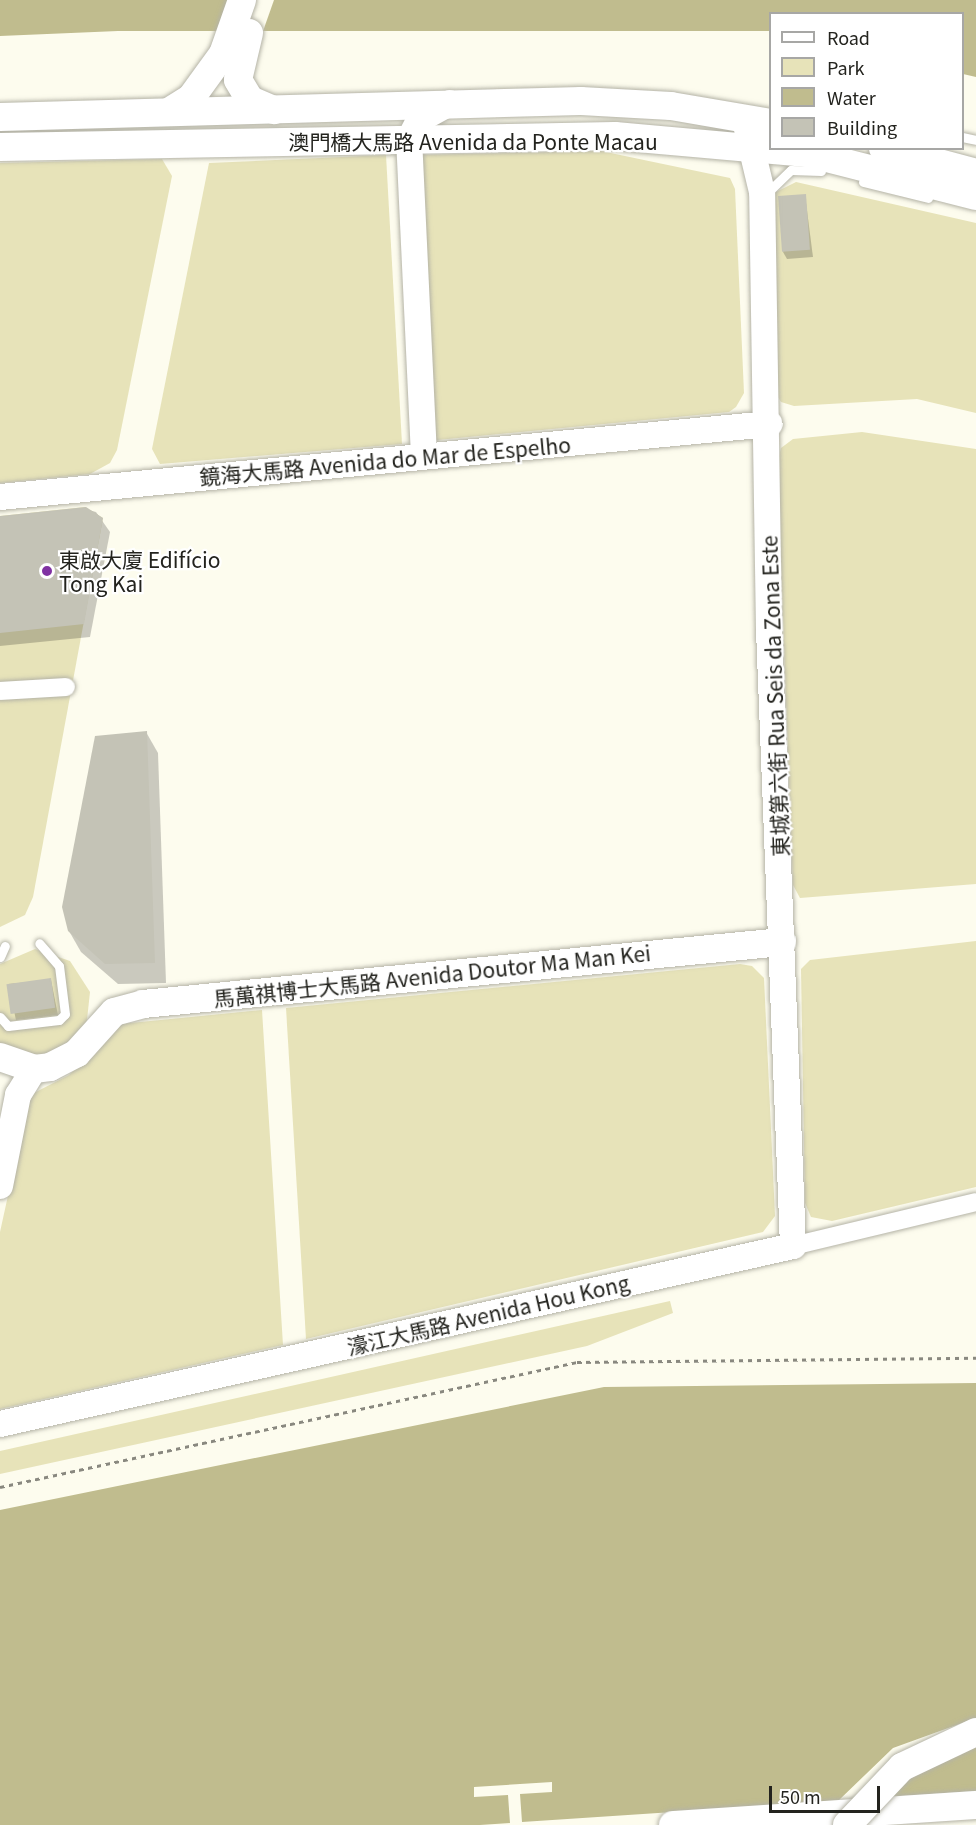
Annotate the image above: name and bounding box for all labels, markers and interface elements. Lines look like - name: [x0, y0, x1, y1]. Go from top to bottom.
- legend: [769, 12, 964, 150]
- text: Road: [827, 24, 870, 50]
- text: Park: [827, 54, 865, 80]
- text: Water: [827, 84, 876, 110]
- text: Building: [827, 114, 897, 140]
- street label: 澳門橋大馬路 Avenida da Ponte Macau: [288, 128, 658, 154]
- street label: 鏡海大馬路 Avenida do Mar de Espelho: [198, 431, 572, 489]
- street label: 東城第六街 Rua Seis da Zona Este: [756, 535, 792, 857]
- place label: 東啟大廈 Edifício Tong Kai: [59, 546, 220, 596]
- marker: 東啟大廈 Edifício Tong Kai: [40, 564, 54, 578]
- street label: 馬萬祺博士大馬路 Avenida Doutor Ma Man Kei: [212, 939, 652, 1011]
- street label: 濠江大馬路 Avenida Hou Kong: [344, 1269, 632, 1359]
- scale bar: [772, 1774, 883, 1812]
- text: 50 m: [780, 1783, 821, 1809]

